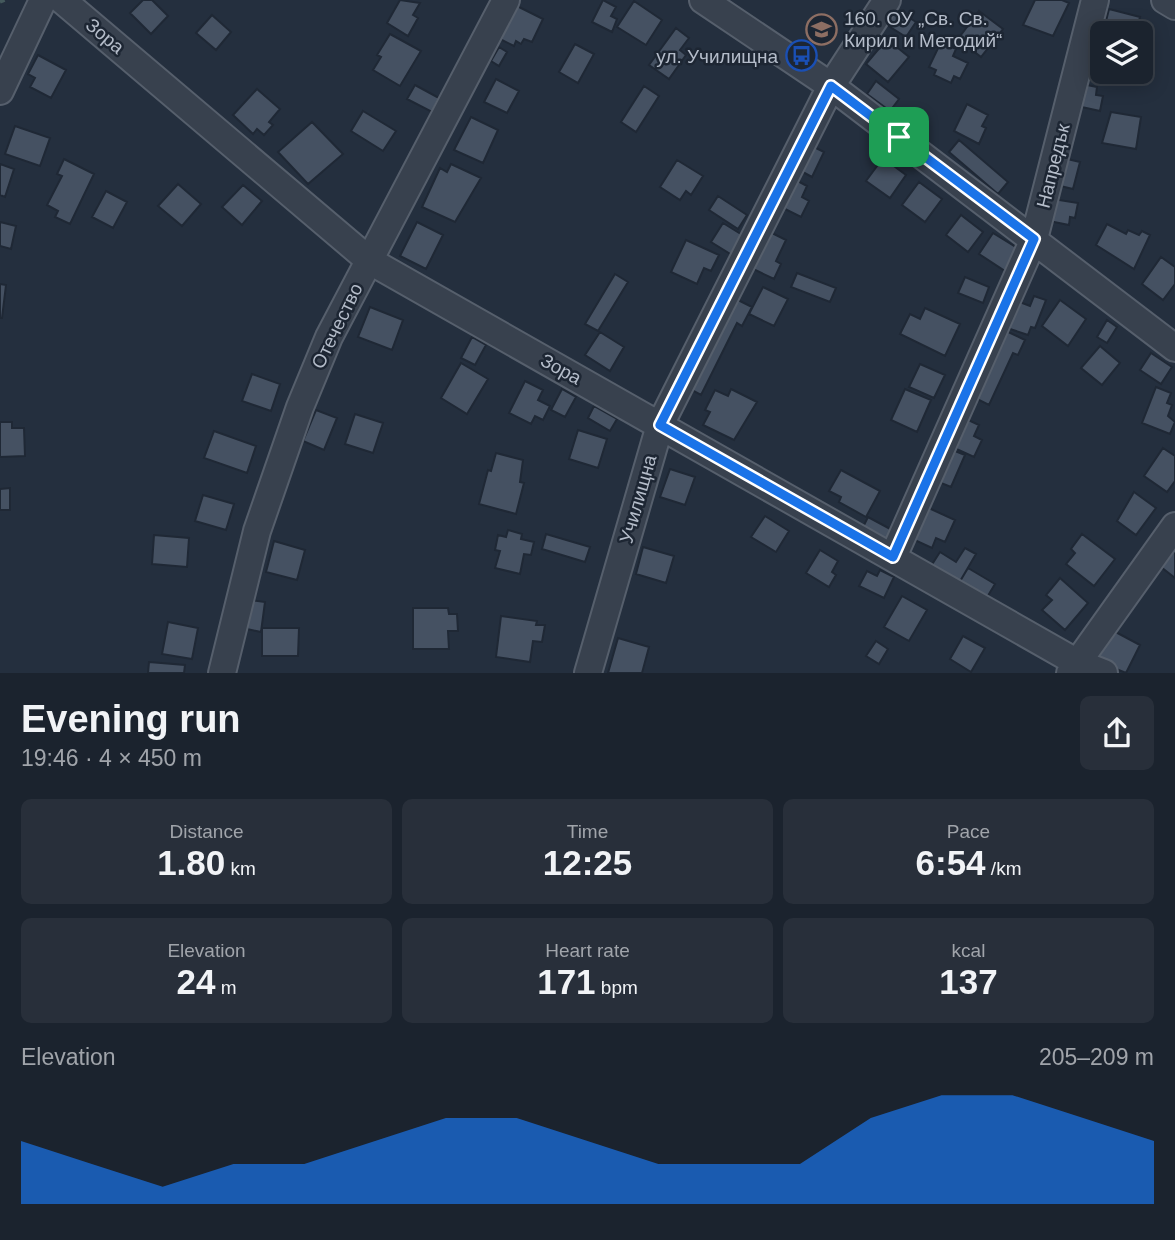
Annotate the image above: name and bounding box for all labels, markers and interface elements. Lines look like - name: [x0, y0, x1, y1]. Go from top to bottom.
- place label: 160. ОУ „Св. Св. Кирил и Методий“: [844, 8, 1002, 51]
- school or university icon: 160. ОУ „Св. Св. Кирил и Методий“: [804, 12, 838, 46]
- street label: Зора: [82, 14, 129, 58]
- map controls: [1090, 21, 1153, 84]
- button: layers: [1090, 21, 1153, 84]
- bus stop icon: ул. Училищна: [784, 39, 818, 73]
- place label: ул. Училищна: [656, 46, 778, 67]
- pin: [869, 107, 929, 167]
- icon: arrive: [880, 118, 918, 156]
- street label: Напредък: [1032, 121, 1074, 210]
- street label: Отечество: [307, 280, 367, 372]
- street label: Зора: [537, 349, 585, 389]
- street label: Училищна: [615, 452, 661, 546]
- button: share: [1080, 696, 1154, 770]
- text: Evening run: [21, 698, 241, 740]
- text: 19:46 · 4 × 450 m: [21, 745, 202, 771]
- text: Distance: [170, 821, 243, 842]
- text: Time: [567, 821, 608, 842]
- text: Pace: [947, 821, 990, 842]
- text: 1.80: [157, 843, 225, 882]
- text: 12:25: [543, 843, 632, 882]
- text: 6:54: [916, 843, 986, 882]
- text: km: [225, 858, 256, 879]
- text: /km: [986, 858, 1021, 879]
- text: Elevation: [167, 940, 246, 961]
- text: Heart rate: [545, 940, 630, 961]
- text: kcal: [952, 940, 985, 961]
- text: 24: [176, 962, 215, 1001]
- text: 171: [537, 962, 596, 1001]
- text: 137: [939, 962, 998, 1001]
- text: m: [215, 977, 237, 998]
- text: bpm: [596, 977, 638, 998]
- text: Elevation: [21, 1044, 116, 1070]
- text: 205–209 m: [1039, 1044, 1154, 1070]

